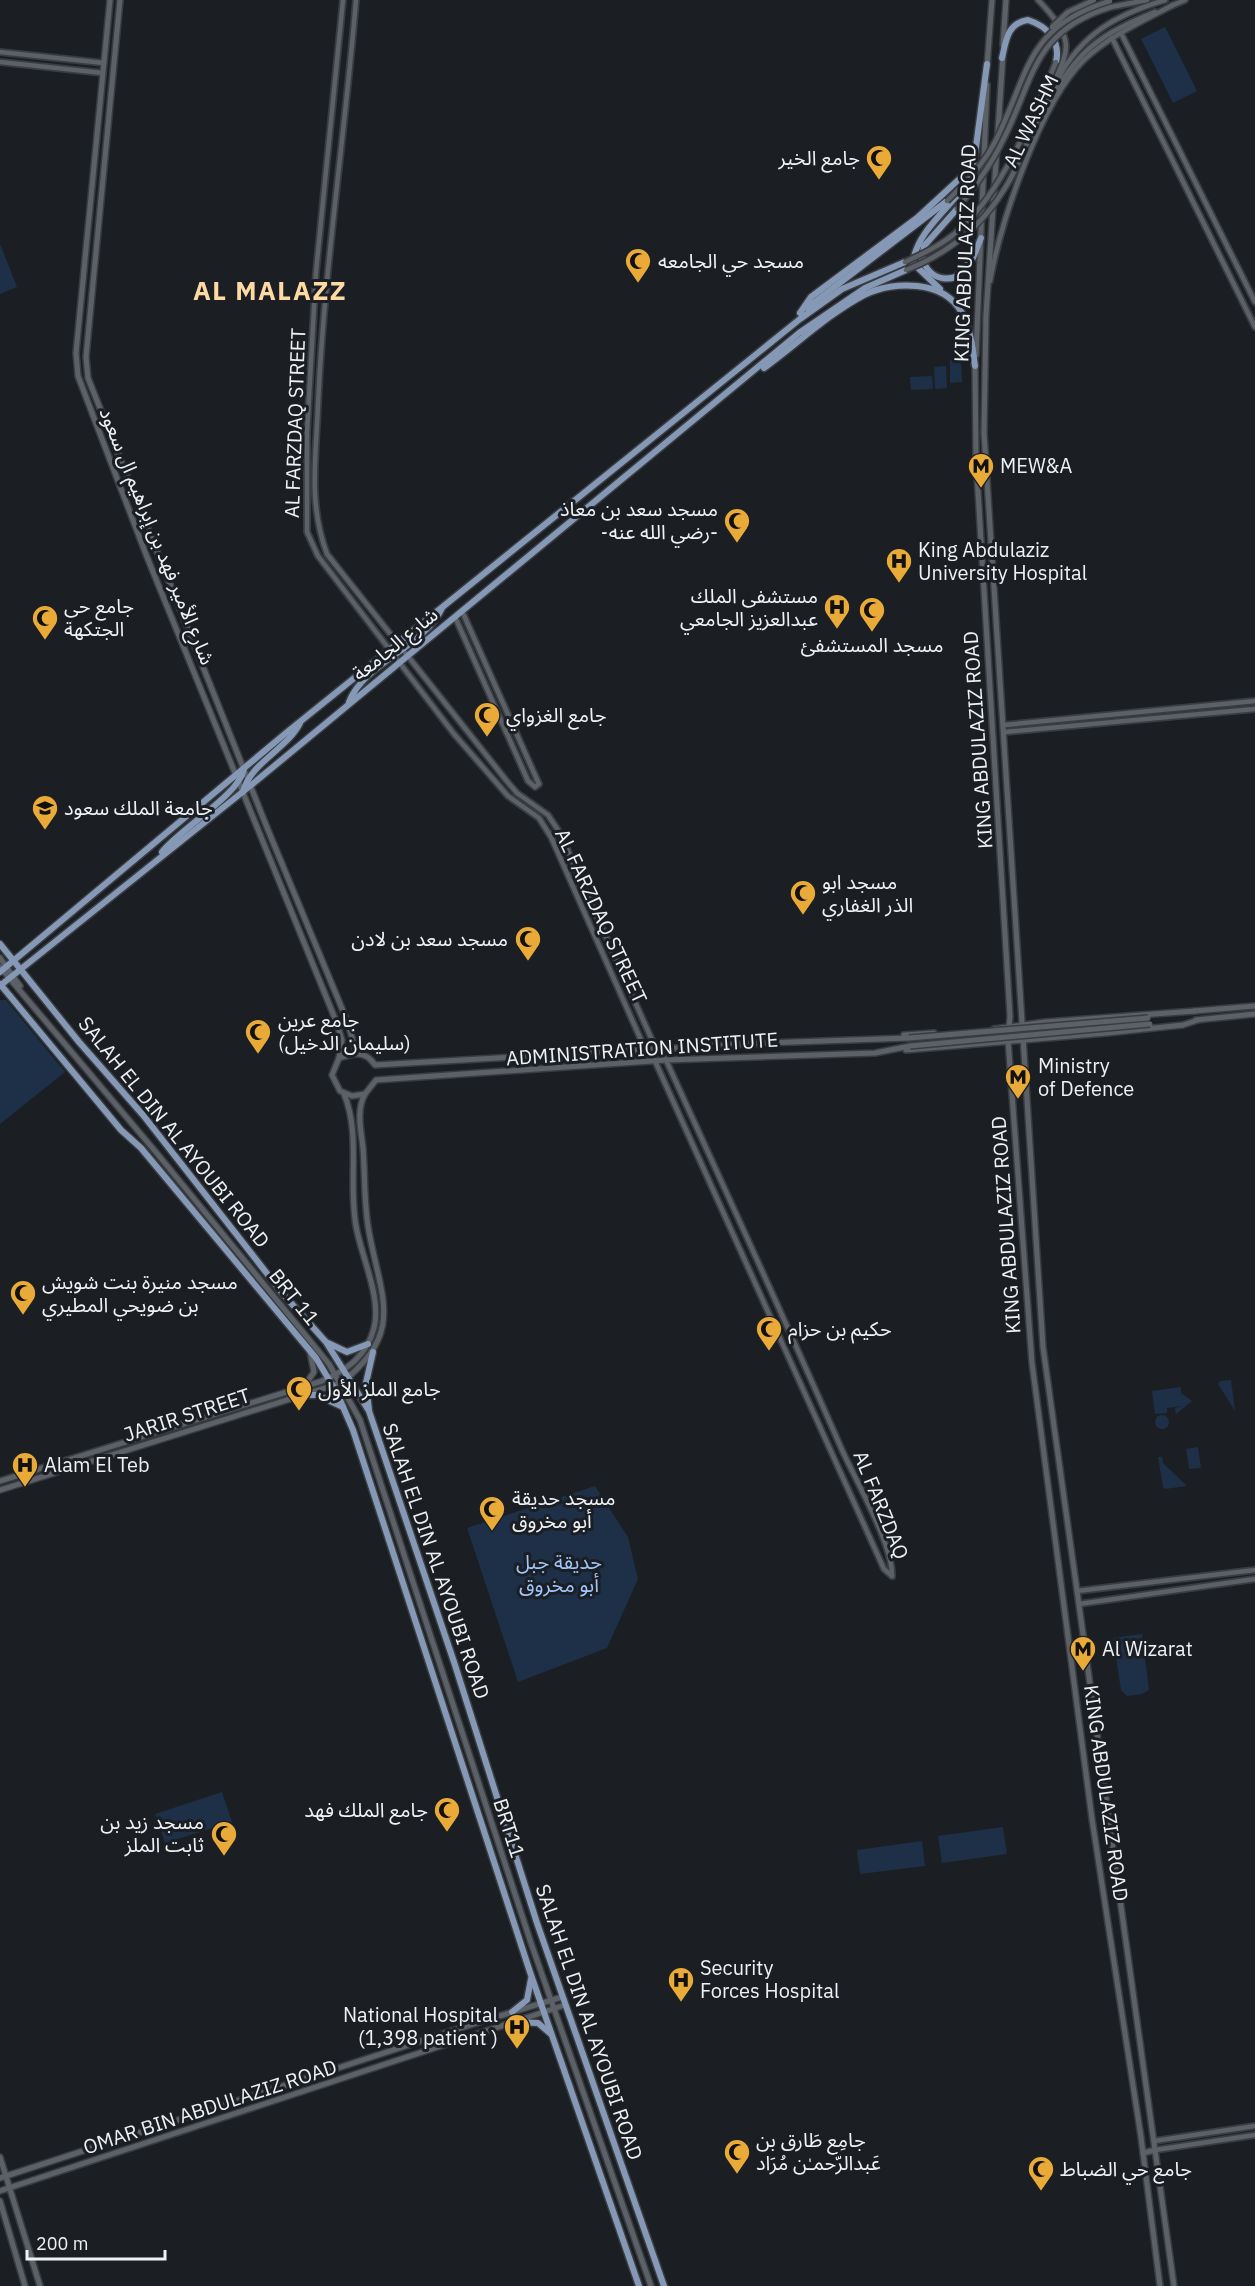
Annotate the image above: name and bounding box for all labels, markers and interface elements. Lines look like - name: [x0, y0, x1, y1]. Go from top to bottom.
- street label: AL WASHM: [996, 70, 1065, 172]
- mosque icon: جامع الخير: [864, 143, 894, 181]
- place label: جامع الخير: [777, 144, 860, 173]
- street label: KING ABDULAZIZ ROAD: [947, 144, 982, 362]
- mosque icon: مسجد حي الجامعه: [623, 246, 653, 284]
- place label: مسجد حي الجامعه: [658, 247, 804, 277]
- district label: AL MALAZZ: [193, 273, 347, 307]
- street label: AL FARZDAQ STREET: [278, 328, 311, 518]
- street label: شارع الأمير فهد بن إبراهيم ال سعود: [91, 403, 222, 669]
- metro station icon: MEW&A: [966, 451, 996, 489]
- place label: MEW&A: [1000, 452, 1072, 479]
- place label: مسجد سعد بن معاذ -رضي الله عنه-: [560, 495, 718, 548]
- mosque icon: مسجد سعد بن معاذ -رضي الله عنه-: [722, 506, 752, 544]
- place label: King Abdulaziz University Hospital: [918, 536, 1087, 586]
- hospital icon: King Abdulaziz University Hospital: [884, 546, 914, 584]
- place label: مستشفى الملك عبدالعزيز الجامعي: [680, 582, 818, 635]
- place label: جامع حي الجتكهة: [64, 592, 134, 642]
- hospital icon: مستشفى الملك عبدالعزيز الجامعي: [822, 592, 852, 630]
- mosque icon: مسجد المستشفئ: [857, 595, 887, 633]
- street label: شارع الجامعة: [346, 601, 444, 688]
- mosque icon: جامع حي الجتكهة: [30, 603, 60, 641]
- street label: KING ABDULAZIZ ROAD: [956, 630, 999, 850]
- place label: مسجد المستشفئ: [800, 631, 944, 658]
- mosque icon: جامع الغزواي: [472, 700, 502, 738]
- place label: جامع الغزواي: [506, 701, 607, 731]
- school or university icon: جامعة الملك سعود: [30, 793, 60, 831]
- place label: جامعة الملك سعود: [64, 794, 213, 821]
- street label: AL FARZDAQ STREET: [549, 824, 654, 1008]
- place label: مسجد ابو الذر الغفاري: [822, 868, 913, 921]
- mosque icon: مسجد ابو الذر الغفاري: [788, 878, 818, 916]
- mosque icon: مسجد سعد بن لادن: [513, 924, 543, 962]
- place label: مسجد سعد بن لادن: [351, 925, 508, 952]
- place label: جامع عرين (سليمان الدخيل): [278, 1006, 411, 1056]
- street label: SALAH EL DIN AL AYOUBI ROAD: [73, 1011, 276, 1253]
- mosque icon: جامع عرين (سليمان الدخيل): [243, 1017, 273, 1055]
- street label: ADMINISTRATION INSTITUTE: [505, 1026, 779, 1071]
- place label: Ministry of Defence: [1038, 1052, 1134, 1102]
- metro station icon: Ministry of Defence: [1003, 1062, 1033, 1100]
- street label: KING ABDULAZIZ ROAD: [984, 1115, 1027, 1335]
- street label: BRT 11: [263, 1263, 326, 1331]
- place label: مسجد منيرة بنت شويش بن ضويحي المطيري: [42, 1268, 238, 1321]
- mosque icon: مسجد منيرة بنت شويش بن ضويحي المطيري: [8, 1278, 38, 1316]
- mosque icon: حكيم بن حزام: [754, 1314, 784, 1352]
- place label: حكيم بن حزام: [788, 1315, 892, 1344]
- mosque icon: جامع الملز الأول: [284, 1374, 314, 1412]
- place label: جامع الملز الأول: [318, 1375, 441, 1404]
- street label: JARIR STREET: [120, 1381, 254, 1448]
- street label: SALAH EL DIN AL AYOUBI ROAD: [377, 1419, 496, 1702]
- street label: AL FARZDAQ: [847, 1446, 916, 1563]
- hospital icon: Alam El Teb: [10, 1450, 40, 1488]
- place label: Alam El Teb: [44, 1451, 150, 1478]
- place label: مسجد حديقة أبو مخروق: [512, 1484, 616, 1534]
- mosque icon: مسجد حديقة أبو مخروق: [477, 1494, 507, 1532]
- park label: حديقة جبل أبو مخروق: [516, 1548, 602, 1598]
- metro station icon: Al Wizarat: [1068, 1634, 1098, 1672]
- place label: Al Wizarat: [1102, 1635, 1193, 1662]
- street label: KING ABDULAZIZ ROAD: [1078, 1683, 1135, 1903]
- mosque icon: جامع الملك فهد: [432, 1795, 462, 1833]
- street label: BRT11: [487, 1795, 532, 1861]
- place label: جامع الملك فهد: [304, 1796, 428, 1825]
- place label: مسجد زيد بن ثابت الملز: [100, 1808, 204, 1858]
- mosque icon: مسجد زيد بن ثابت الملز: [209, 1819, 239, 1857]
- street label: SALAH EL DIN AL AYOUBI ROAD: [530, 1880, 649, 2163]
- place label: Security Forces Hospital: [700, 1954, 839, 2004]
- hospital icon: Security Forces Hospital: [666, 1965, 696, 2003]
- place label: National Hospital (1,398 patient ): [343, 2001, 498, 2051]
- hospital icon: National Hospital (1,398 patient ): [502, 2012, 532, 2050]
- street label: OMAR BIN ABDULAZIZ ROAD: [79, 2053, 340, 2160]
- place label: جامِع طَارق بن عَبدالرّحمـٰن مُرَاد: [756, 2126, 881, 2176]
- mosque icon: جامِع طَارق بن عَبدالرّحمـٰن مُرَاد: [722, 2137, 752, 2175]
- mosque icon: جامع حي الضباط: [1026, 2154, 1056, 2192]
- place label: جامع حي الضباط: [1060, 2155, 1192, 2185]
- scale bar: [27, 2223, 165, 2261]
- text: 200 m: [36, 2232, 88, 2255]

